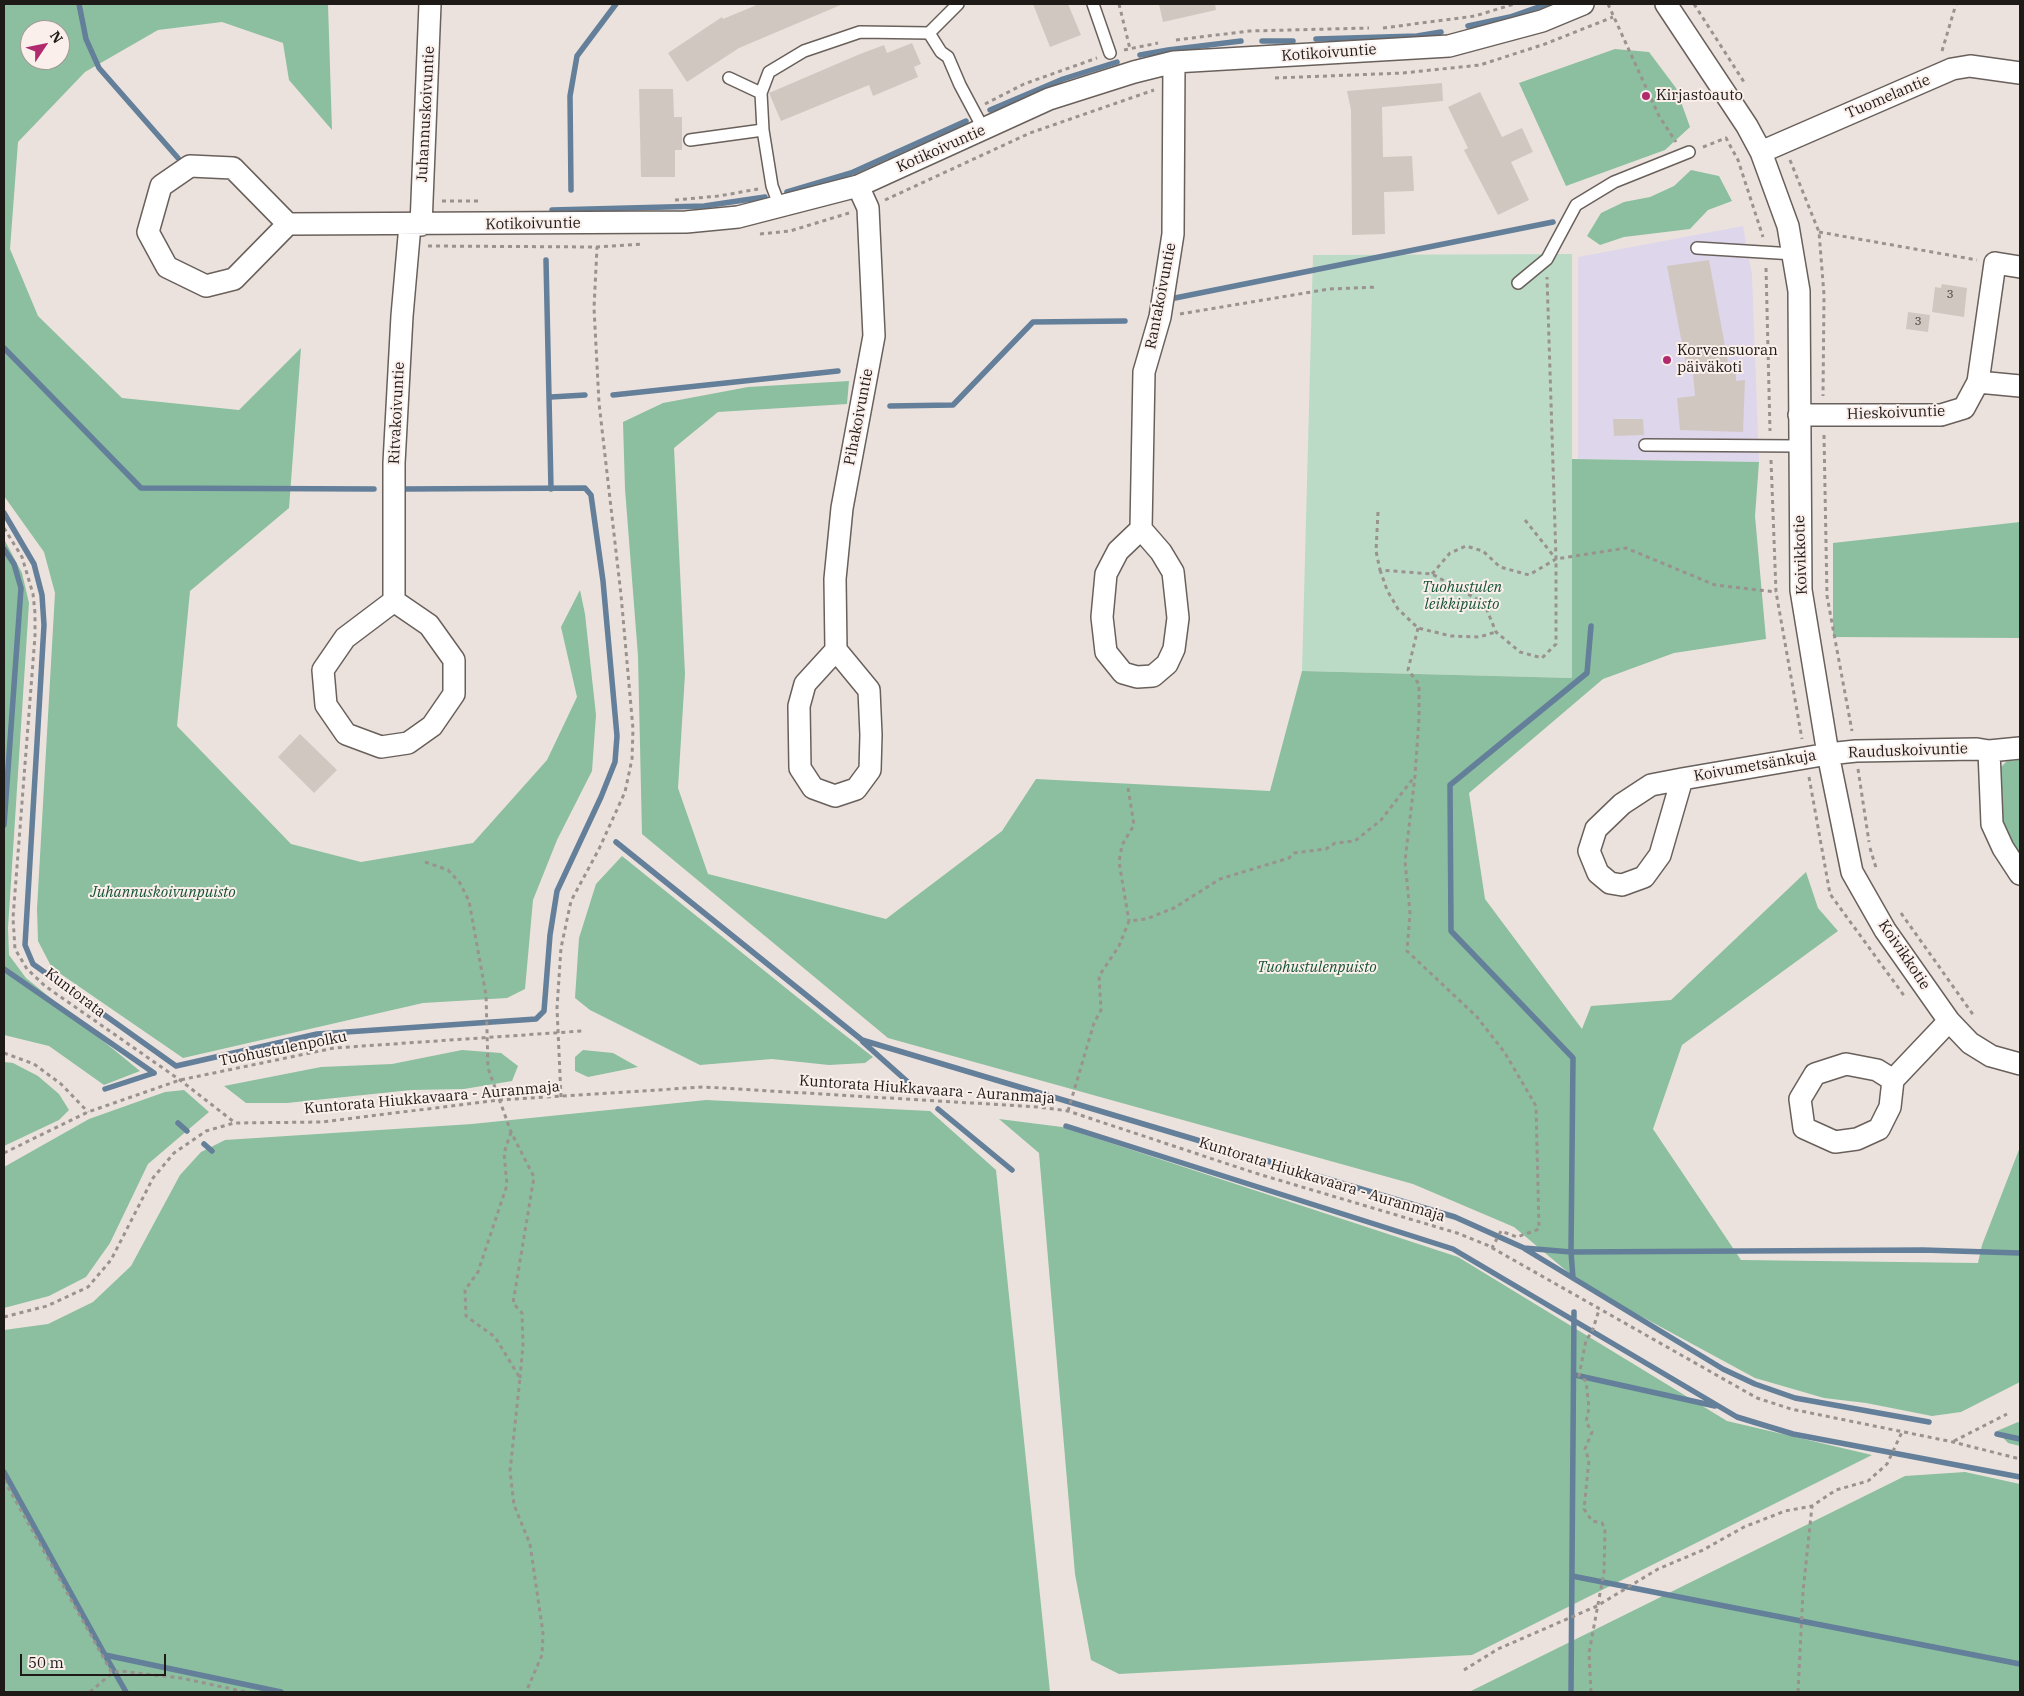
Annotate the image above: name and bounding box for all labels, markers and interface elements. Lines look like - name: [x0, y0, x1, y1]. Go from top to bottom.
- north arrow: [20, 20, 70, 70]
- text: N: [46, 28, 67, 47]
- street label: Kotikoivuntie: [1281, 41, 1377, 65]
- street label: Juhannuskoivuntie: [413, 46, 439, 182]
- street label: Tuomelantie: [1843, 71, 1933, 123]
- place label: Kirjastoauto: [1656, 87, 1743, 105]
- marker: Kirjastoauto: [1640, 90, 1652, 102]
- street label: Kotikoivuntie: [894, 121, 988, 177]
- street label: Kotikoivuntie: [485, 214, 581, 234]
- street label: Rantakoivuntie: [1142, 241, 1180, 351]
- house number: 3: [1946, 288, 1954, 302]
- house number: 3: [1914, 315, 1922, 329]
- place label: Korvensuoran päiväkoti: [1677, 342, 1778, 377]
- marker: Korvensuoran päiväkoti: [1661, 354, 1673, 366]
- street label: Ritvakoivuntie: [385, 361, 409, 465]
- street label: Pihakoivuntie: [841, 367, 877, 467]
- street label: Hieskoivuntie: [1846, 402, 1946, 424]
- street label: Koivikkotie: [1791, 515, 1811, 595]
- park label: Tuohustulen leikkipuisto: [1422, 579, 1502, 614]
- street label: Rauduskoivuntie: [1848, 740, 1968, 762]
- street label: Koivumetsänkuja: [1692, 746, 1818, 786]
- park label: Juhannuskoivunpuisto: [90, 884, 236, 902]
- street label: Koivikkotie: [1874, 917, 1934, 993]
- park label: Tuohustulenpuisto: [1257, 959, 1377, 977]
- street label: Kuntorata: [41, 964, 109, 1022]
- street label: Tuohustulenpolku: [217, 1028, 349, 1070]
- street label: Kuntorata Hiukkavaara - Auranmaja: [798, 1072, 1056, 1108]
- street label: Kuntorata Hiukkavaara - Auranmaja: [303, 1078, 561, 1118]
- street label: Kuntorata Hiukkavaara - Auranmaja: [1197, 1134, 1447, 1226]
- scale bar: [22, 1644, 169, 1676]
- text: 50 m: [28, 1653, 64, 1672]

